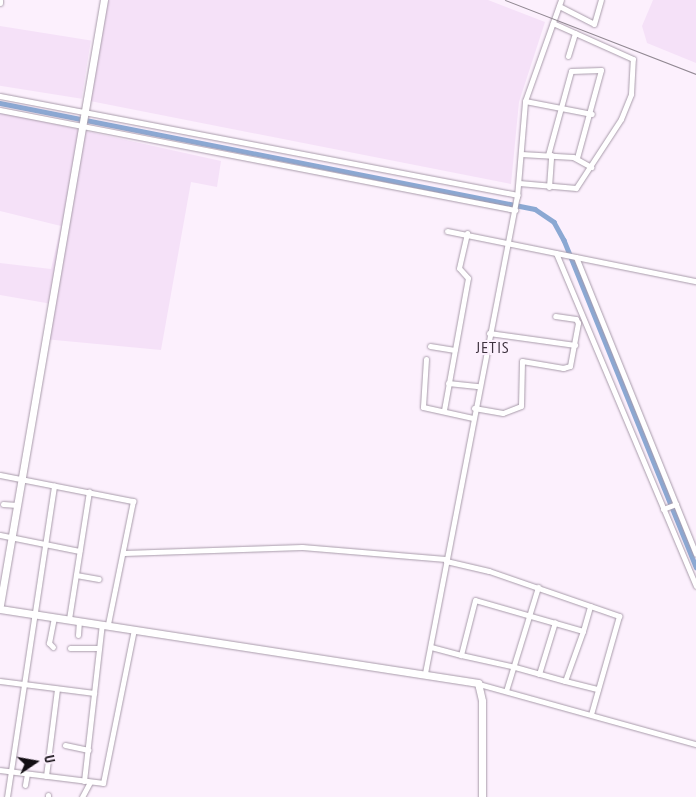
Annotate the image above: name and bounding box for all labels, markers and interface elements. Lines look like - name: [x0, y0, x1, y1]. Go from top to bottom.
- district label: JETIS: [476, 337, 510, 357]
- north arrow: [10, 737, 60, 787]
- text: U: [40, 753, 59, 764]

